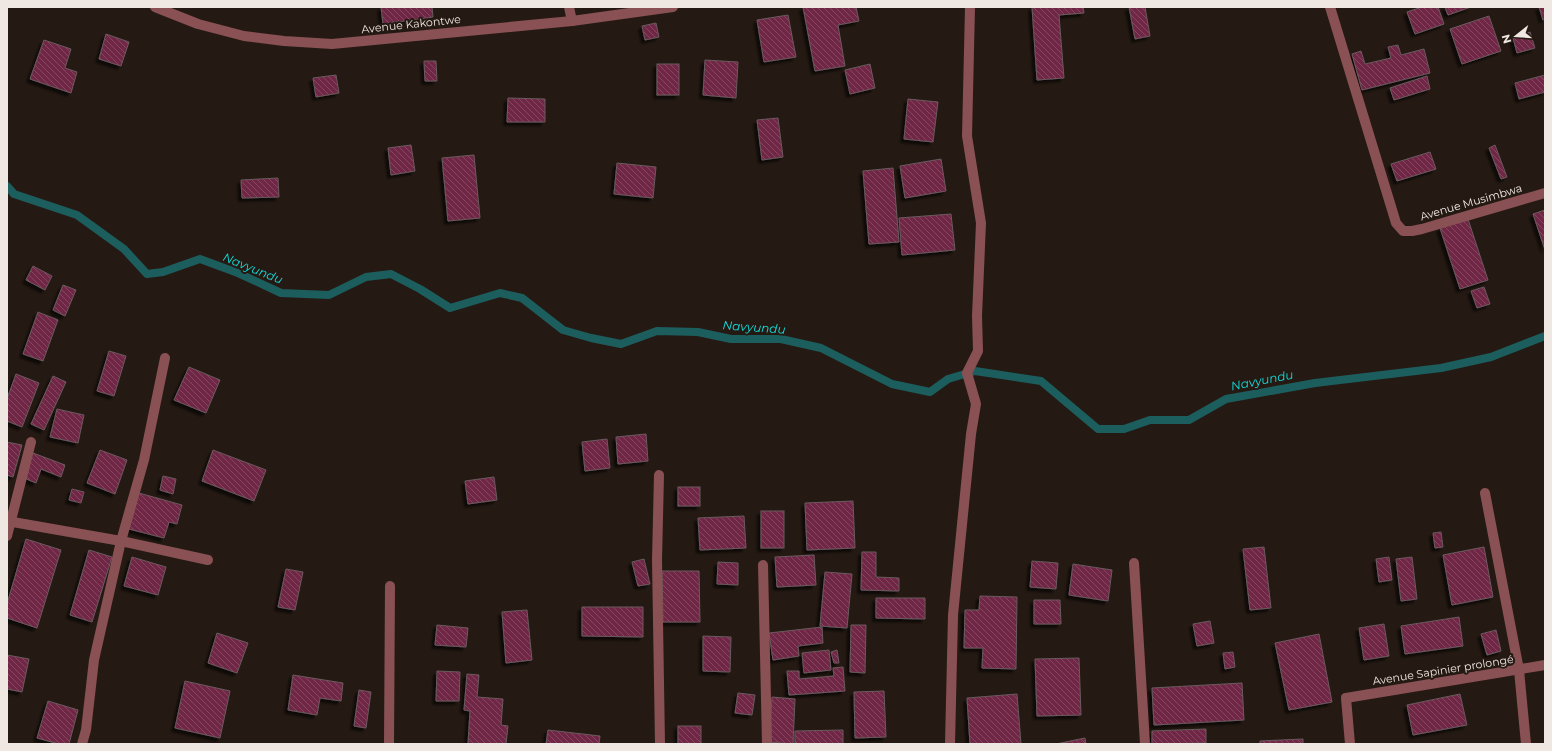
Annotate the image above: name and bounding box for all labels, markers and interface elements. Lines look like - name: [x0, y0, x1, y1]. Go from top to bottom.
- street label: Avenue Kakontwe: [361, 12, 462, 36]
- north arrow: [1496, 16, 1536, 56]
- text: N: [1498, 33, 1514, 45]
- street label: Avenue Musimbwa: [1418, 181, 1524, 223]
- water label: Navyundu: [221, 249, 285, 287]
- water label: Navyundu: [722, 317, 786, 337]
- water label: Navyundu: [1230, 367, 1294, 393]
- street label: Avenue Sapinier prolongé: [1372, 652, 1515, 688]

